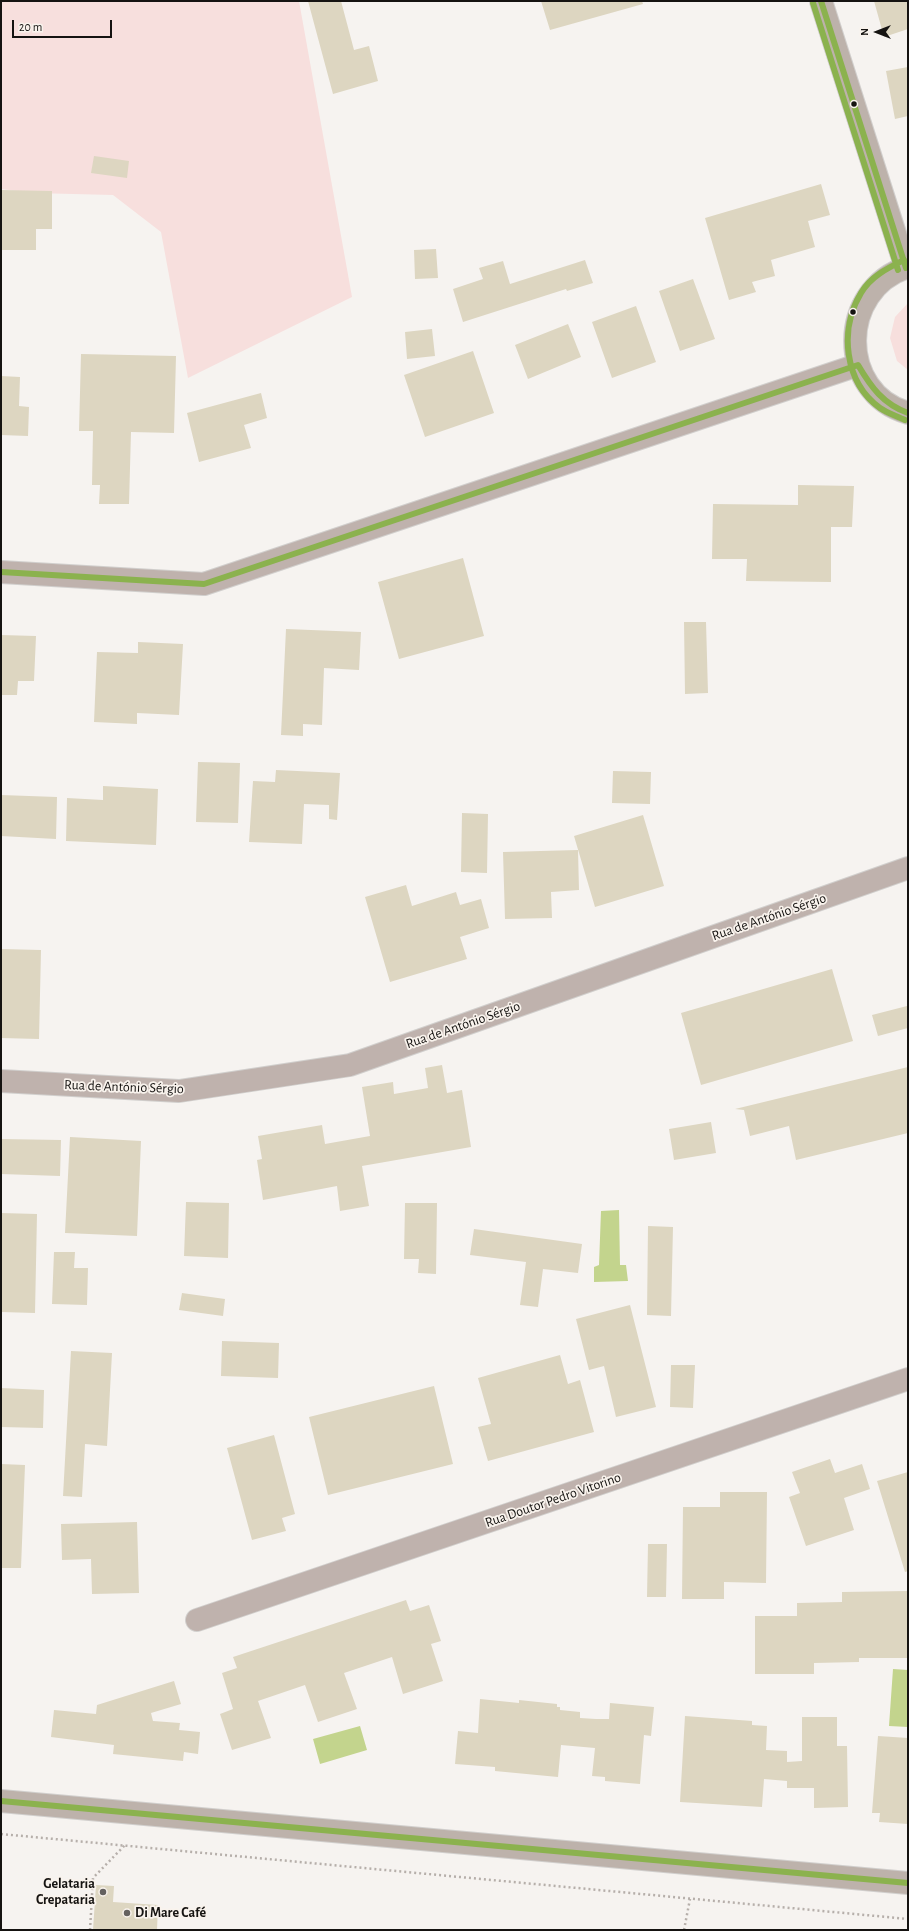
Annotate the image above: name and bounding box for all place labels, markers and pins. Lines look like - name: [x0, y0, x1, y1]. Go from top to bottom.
- unlabelled marker: [849, 99, 859, 109]
- unlabelled marker: [848, 307, 858, 317]
- place label: Gelataria Crepataria: [36, 1876, 95, 1908]
- marker: Gelataria Crepataria: [98, 1887, 108, 1897]
- place label: Di Mare Café: [135, 1905, 206, 1921]
- marker: Di Mare Café: [122, 1908, 132, 1918]

